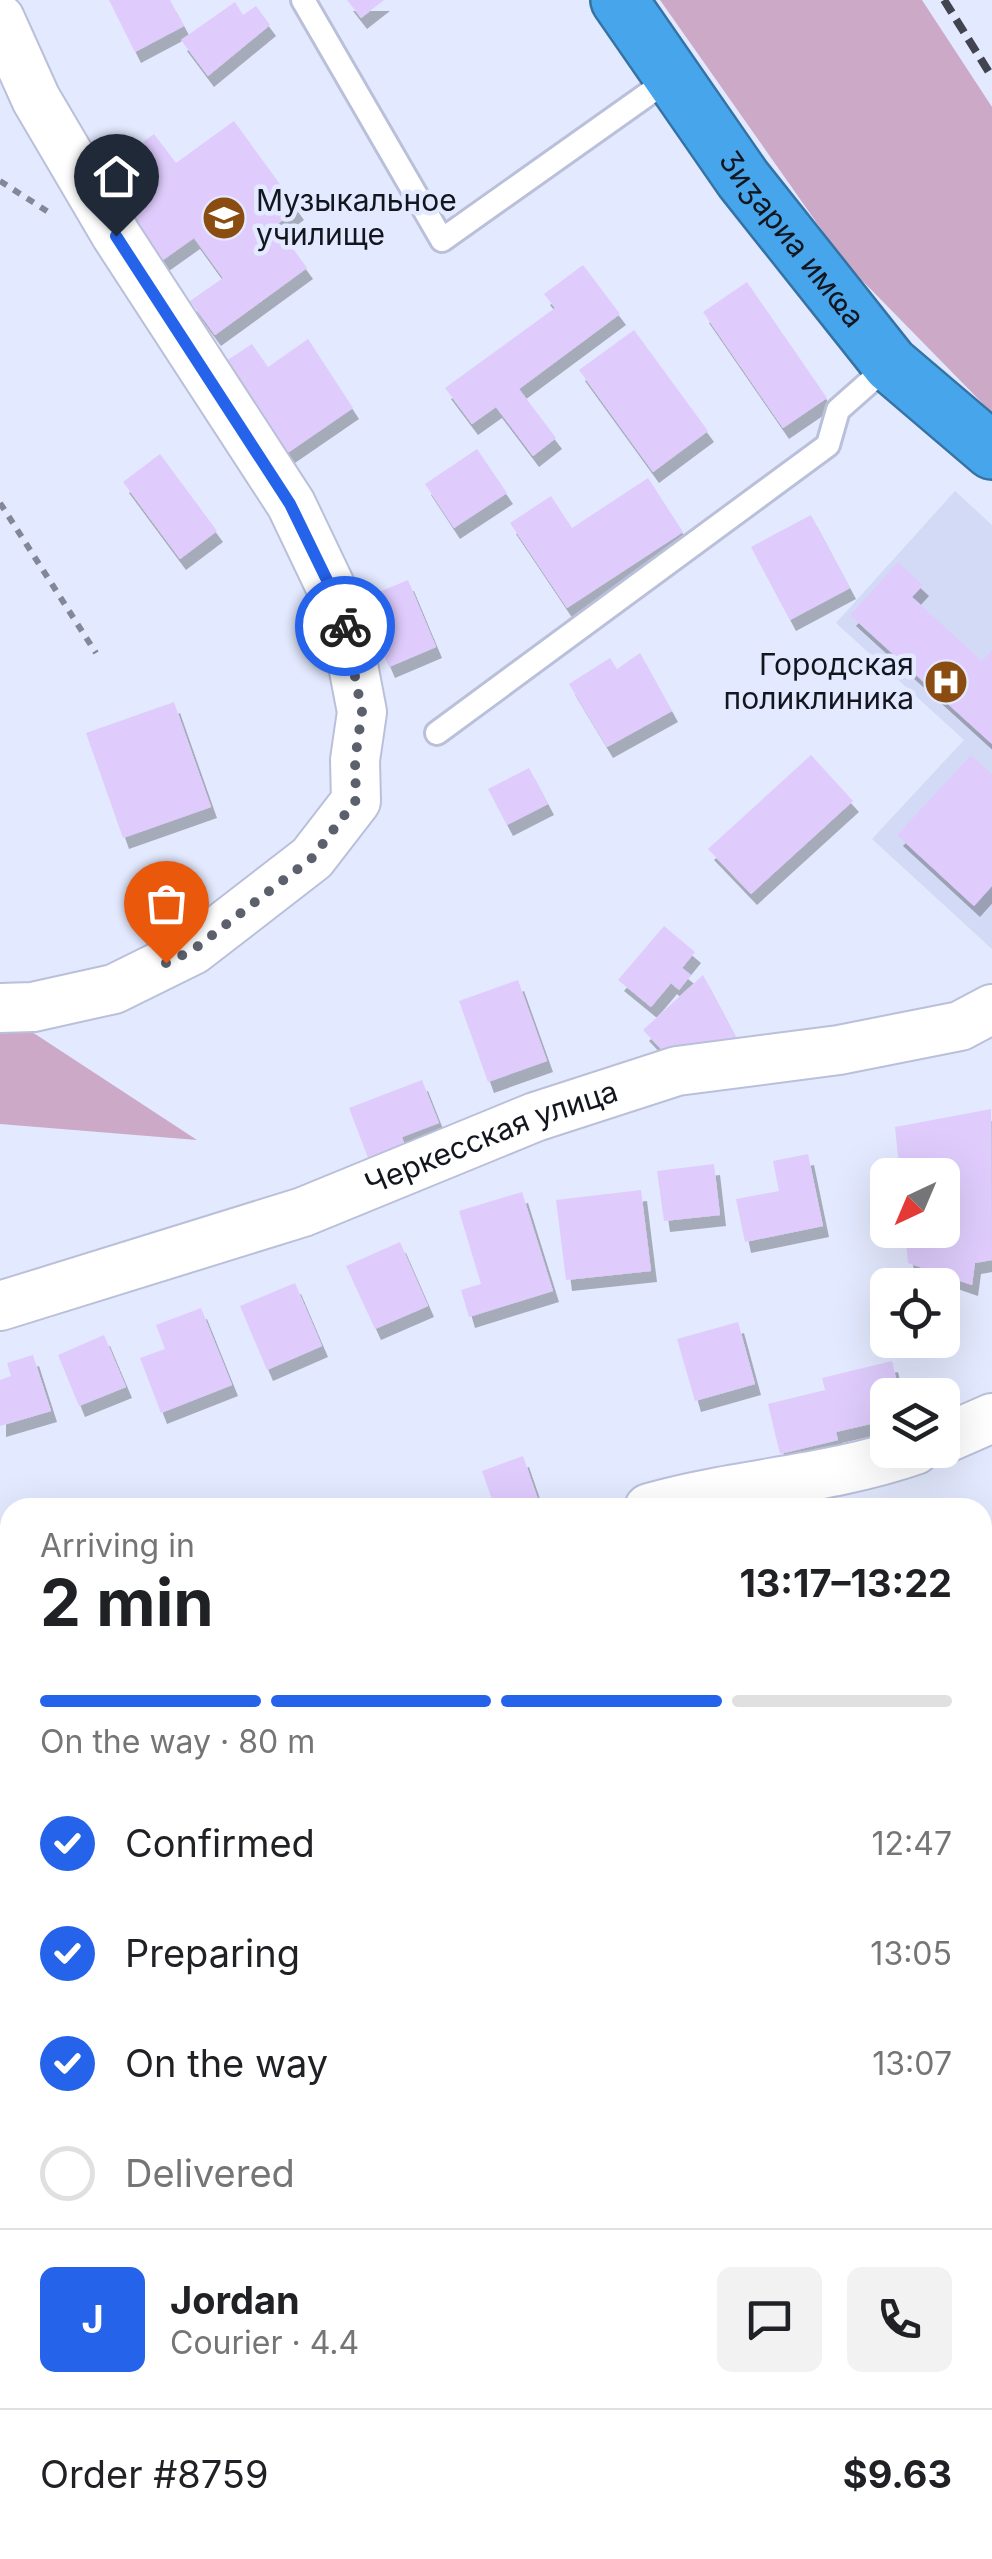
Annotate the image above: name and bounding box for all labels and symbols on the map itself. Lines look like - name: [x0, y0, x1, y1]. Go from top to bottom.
- pin: [74, 134, 159, 237]
- street label: Ӡиӡариа имҩа: [712, 144, 873, 334]
- place label: Музыкальное училище: [256, 182, 457, 252]
- school or university icon: Музыкальное училище: [201, 195, 247, 241]
- courier: [295, 576, 395, 676]
- place label: Городская поликлиника: [724, 646, 914, 716]
- hospital icon: Городская поликлиника: [923, 659, 969, 705]
- pin: [124, 861, 209, 964]
- street label: Черкесская улица: [360, 1072, 622, 1202]
- north arrow: [870, 1158, 960, 1248]

